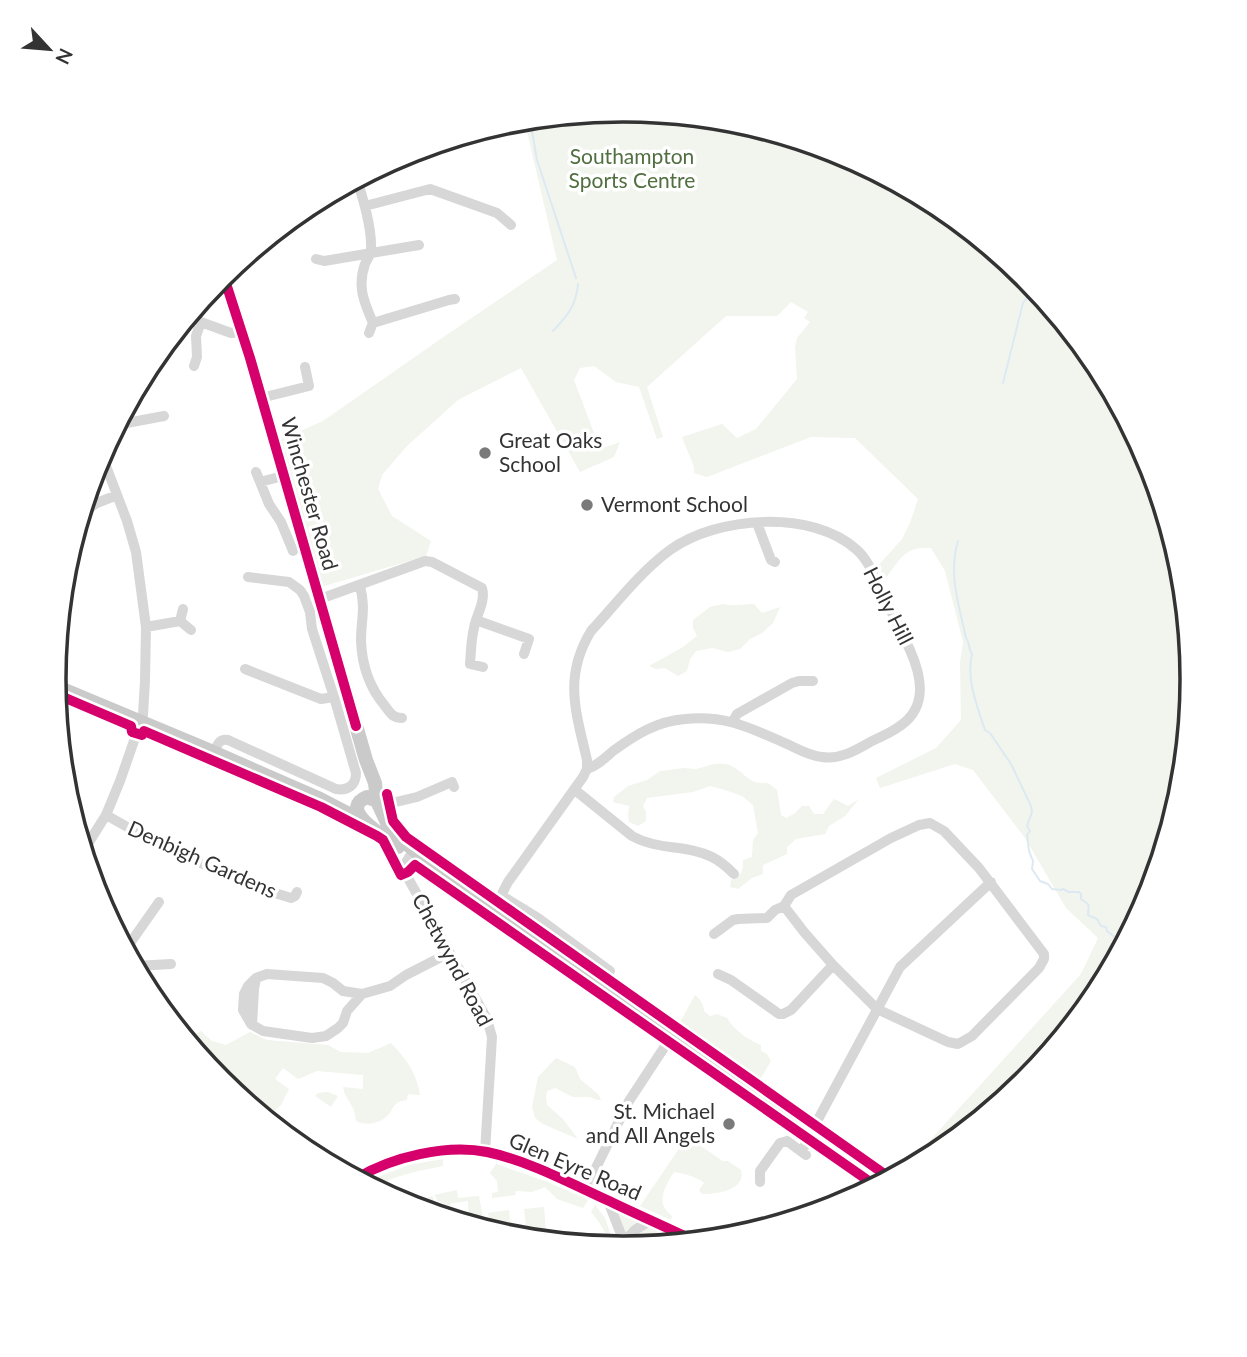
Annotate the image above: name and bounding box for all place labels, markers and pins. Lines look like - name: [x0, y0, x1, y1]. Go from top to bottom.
- place label: Great Oaks School: [499, 427, 602, 476]
- marker: Great Oaks School: [477, 445, 493, 461]
- place label: Vermont School: [601, 491, 748, 516]
- marker: Vermont School: [579, 497, 595, 513]
- place label: St. Michael and All Angels: [586, 1098, 715, 1147]
- marker: St. Michael and All Angels: [721, 1116, 737, 1132]

